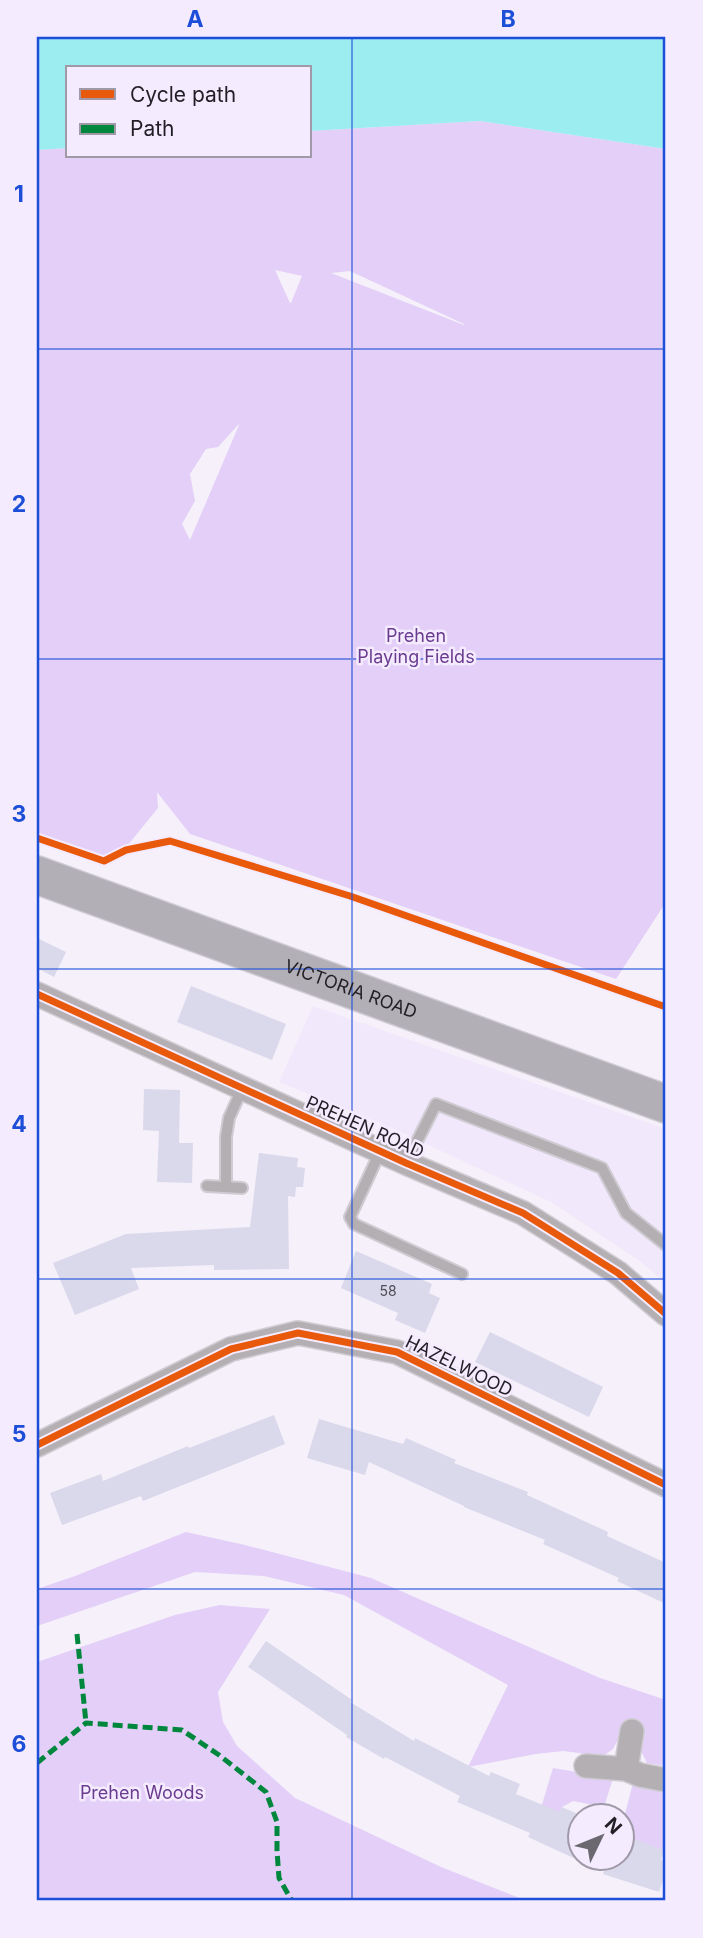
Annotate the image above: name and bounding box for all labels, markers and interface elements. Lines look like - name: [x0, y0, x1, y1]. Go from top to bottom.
- text: A: [186, 5, 204, 33]
- text: B: [500, 5, 516, 33]
- legend: [66, 66, 312, 158]
- text: Cycle path: [130, 82, 236, 107]
- text: Path: [130, 116, 175, 141]
- text: 1: [14, 180, 24, 208]
- text: 2: [12, 490, 26, 518]
- park label: Prehen Playing Fields: [357, 625, 475, 667]
- text: 3: [12, 800, 26, 828]
- street label: VICTORIA ROAD: [282, 955, 420, 1022]
- street label: PREHEN ROAD: [303, 1091, 427, 1162]
- text: 4: [11, 1110, 27, 1138]
- house number: 58: [379, 1282, 397, 1299]
- street label: HAZELWOOD: [402, 1331, 516, 1400]
- text: 5: [12, 1420, 26, 1448]
- text: 6: [12, 1730, 26, 1758]
- park label: Prehen Woods: [80, 1782, 204, 1803]
- north arrow: [566, 1801, 636, 1871]
- text: N: [600, 1813, 626, 1839]

